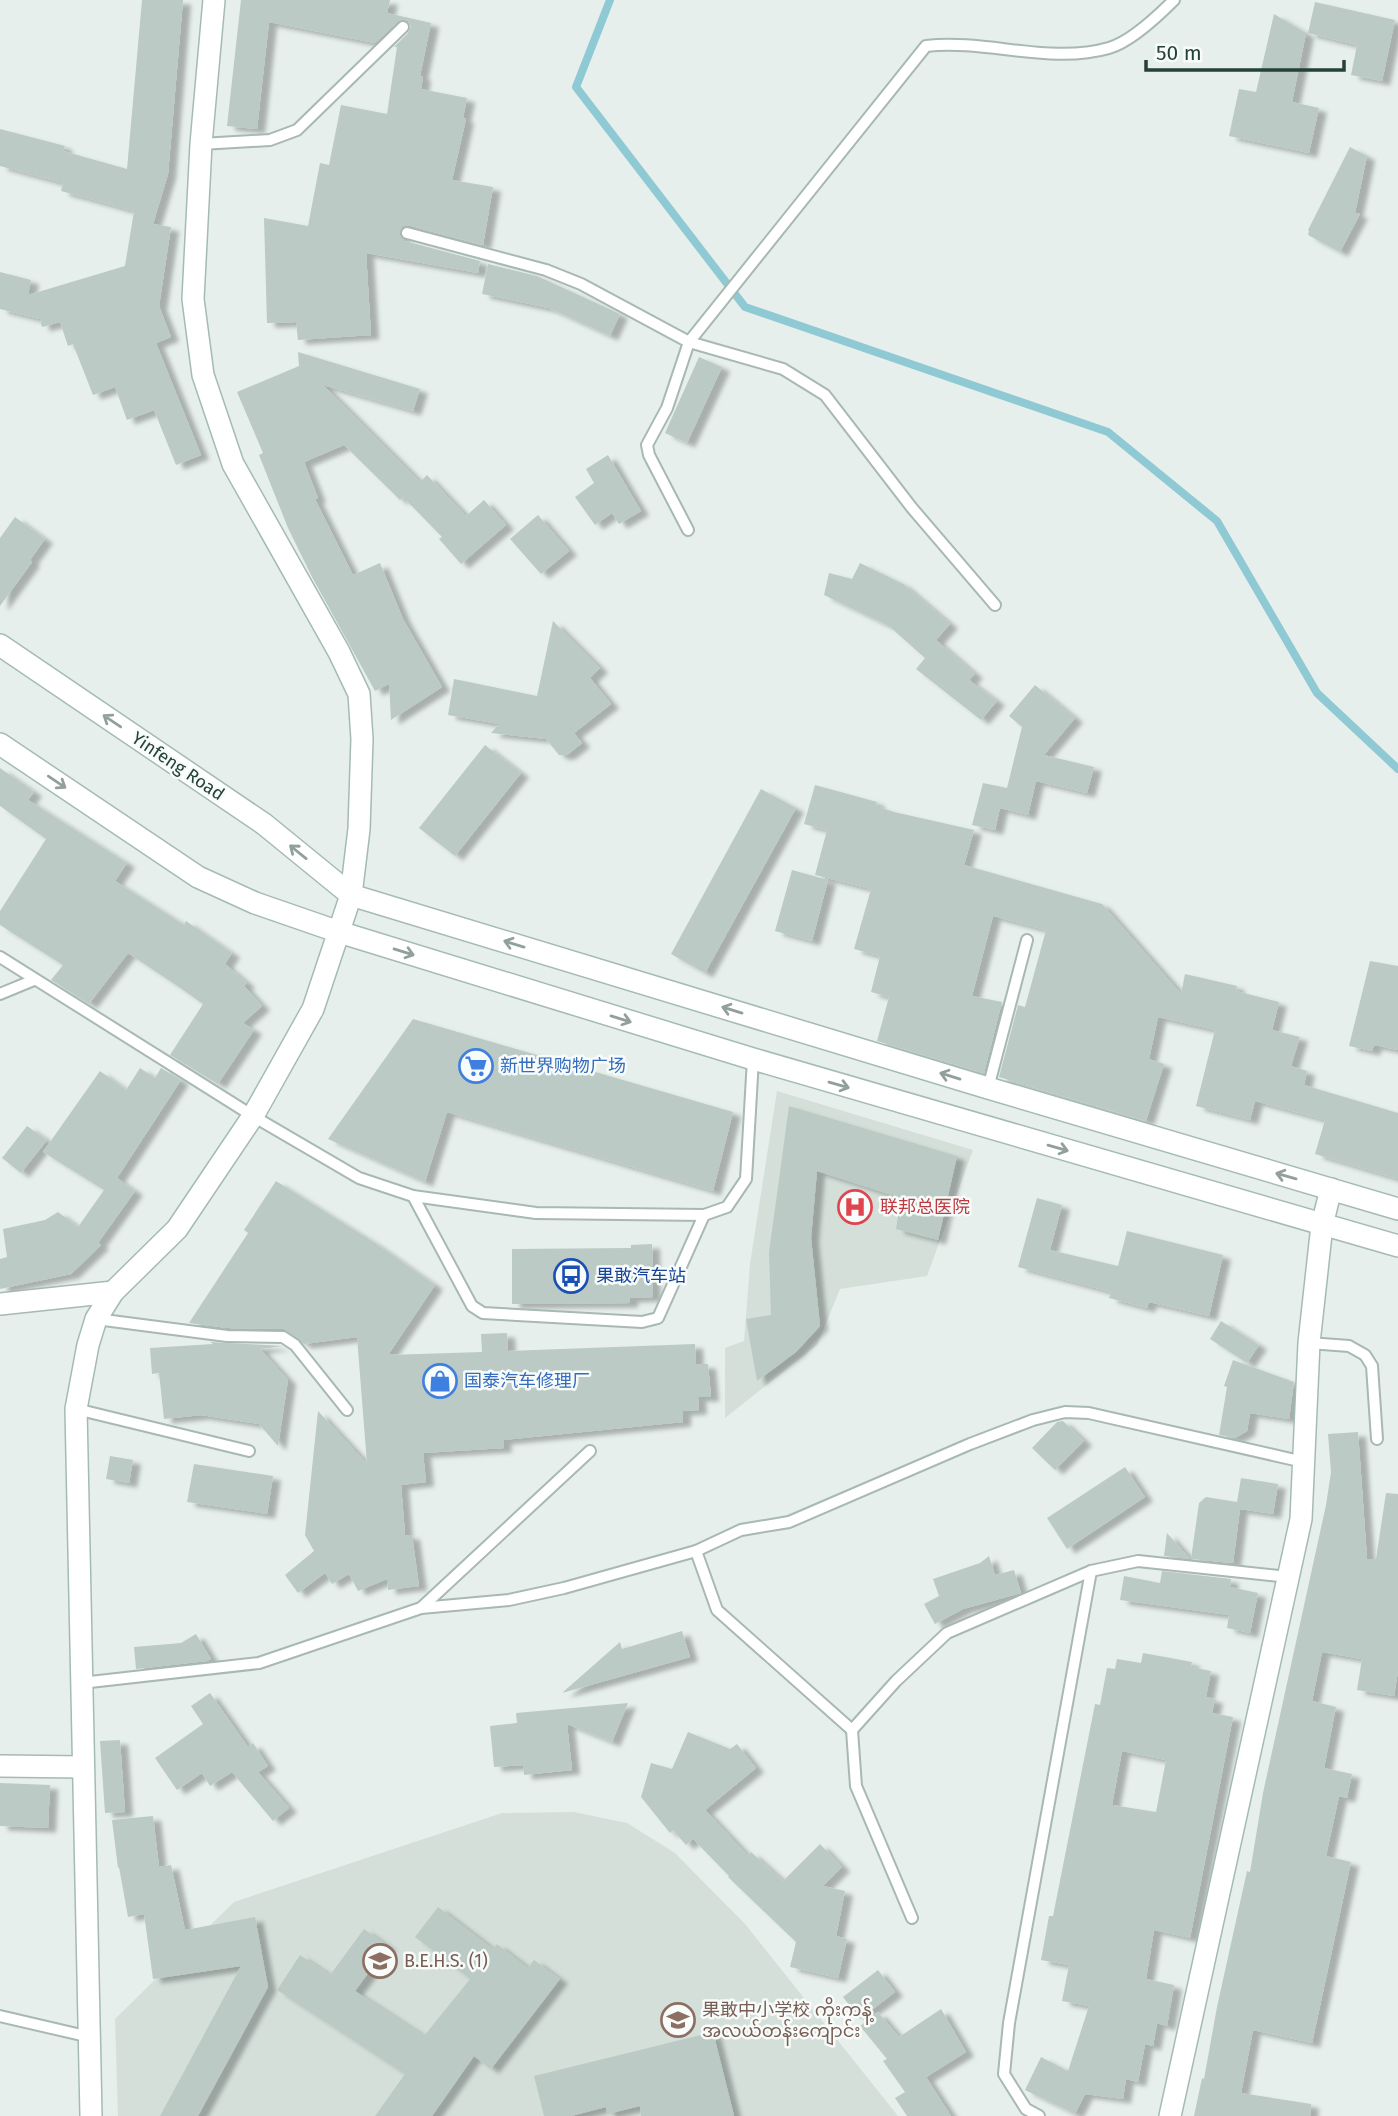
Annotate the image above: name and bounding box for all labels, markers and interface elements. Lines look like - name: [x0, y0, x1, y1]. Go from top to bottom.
- scale bar: [1146, 28, 1344, 72]
- text: 50 m: [1156, 40, 1202, 66]
- one-way arrow: [103, 714, 122, 728]
- street label: Yinfeng Road: [127, 727, 229, 805]
- one-way arrow: [46, 775, 66, 789]
- one-way arrow: [290, 844, 308, 859]
- one-way arrow: [504, 937, 526, 950]
- one-way arrow: [393, 947, 415, 960]
- one-way arrow: [721, 1003, 743, 1016]
- one-way arrow: [610, 1014, 632, 1026]
- supermarket icon: 新世界购物广场: [457, 1047, 495, 1085]
- place label: 新世界购物广场: [500, 1055, 626, 1077]
- one-way arrow: [939, 1069, 961, 1082]
- one-way arrow: [828, 1079, 850, 1092]
- one-way arrow: [1046, 1142, 1068, 1155]
- one-way arrow: [1275, 1168, 1297, 1181]
- hospital icon: 联邦总医院: [836, 1188, 874, 1226]
- place label: 联邦总医院: [880, 1196, 970, 1218]
- bus stop icon: 果敢汽车站: [552, 1257, 590, 1295]
- place label: 果敢汽车站: [596, 1265, 686, 1287]
- shop icon: 国泰汽车修理厂: [421, 1362, 459, 1400]
- place label: 国泰汽车修理厂: [464, 1370, 590, 1392]
- school or university icon: B.E.H.S. (1): [361, 1942, 399, 1980]
- place label: B.E.H.S. (1): [404, 1950, 488, 1972]
- place label: 果敢中小学校 ကိုးကန့် အလယ်တန်းကျောင်း: [702, 1996, 875, 2046]
- school or university icon: 果敢中小学校 ကိုးကန့် အလယ်တန်းကျောင်း: [659, 2001, 697, 2039]

